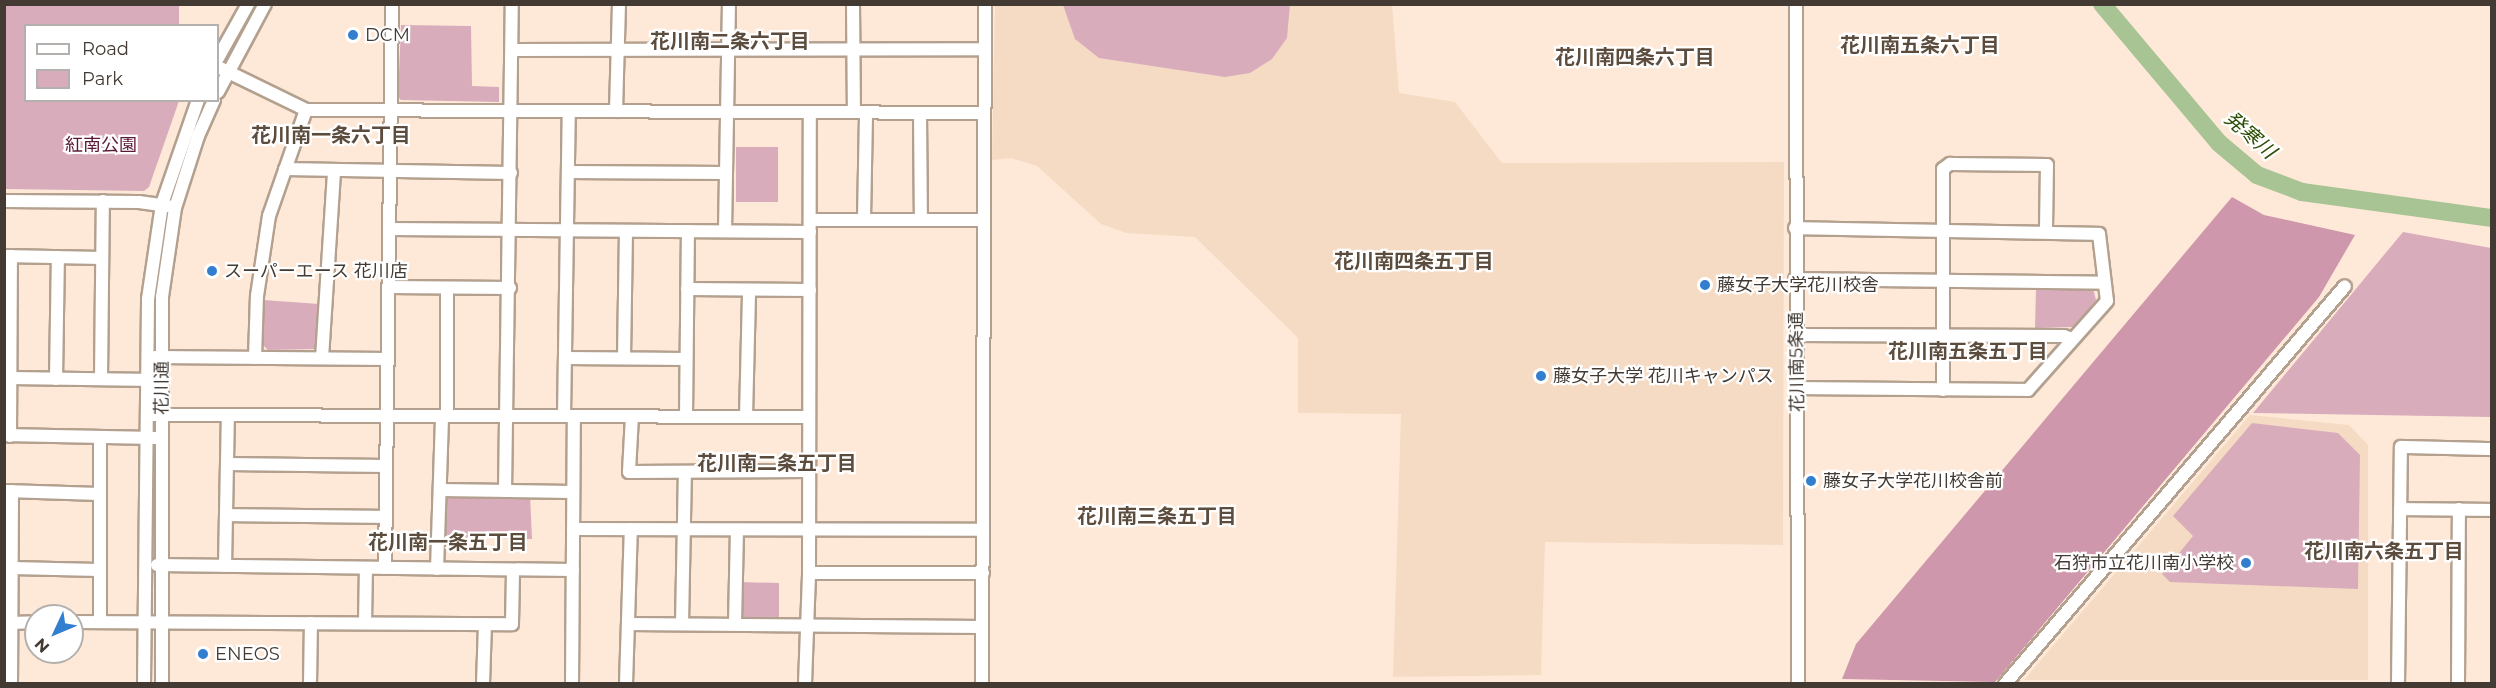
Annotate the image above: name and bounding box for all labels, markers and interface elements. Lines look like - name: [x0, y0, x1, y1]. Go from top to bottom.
- legend: [24, 24, 219, 102]
- place label: DCM: [365, 24, 410, 46]
- marker: DCM: [346, 28, 360, 42]
- district label: 花川南二条六丁目: [650, 29, 810, 53]
- district label: 花川南五条六丁目: [1840, 33, 2000, 57]
- text: Road: [82, 38, 129, 60]
- district label: 花川南四条六丁目: [1555, 45, 1715, 69]
- text: Park: [82, 68, 123, 90]
- water label: 発寒川: [2219, 106, 2281, 164]
- district label: 花川南一条六丁目: [251, 123, 411, 147]
- park label: 紅南公園: [65, 134, 137, 156]
- district label: 花川南四条五丁目: [1334, 249, 1494, 273]
- place label: スーパーエース 花川店: [224, 260, 409, 282]
- marker: スーパーエース 花川店: [205, 264, 219, 278]
- place label: 藤女子大学花川校舎: [1717, 274, 1879, 296]
- marker: 藤女子大学花川校舎: [1698, 278, 1712, 292]
- street label: 花川南5条通: [1785, 312, 1809, 412]
- district label: 花川南五条五丁目: [1888, 339, 2048, 363]
- street label: 花川通: [151, 361, 173, 415]
- place label: 藤女子大学 花川キャンパス: [1553, 365, 1774, 387]
- marker: 藤女子大学 花川キャンパス: [1534, 369, 1548, 383]
- district label: 花川南二条五丁目: [697, 451, 857, 475]
- place label: 藤女子大学花川校舎前: [1823, 470, 2003, 492]
- marker: 藤女子大学花川校舎前: [1804, 474, 1818, 488]
- district label: 花川南三条五丁目: [1077, 504, 1237, 528]
- district label: 花川南一条五丁目: [368, 530, 528, 554]
- district label: 花川南六条五丁目: [2304, 539, 2464, 563]
- place label: 石狩市立花川南小学校: [2054, 552, 2234, 574]
- marker: 石狩市立花川南小学校: [2239, 556, 2253, 570]
- north arrow: [24, 604, 84, 664]
- text: N: [31, 634, 53, 657]
- place label: ENEOS: [215, 643, 280, 665]
- marker: ENEOS: [196, 647, 210, 661]

